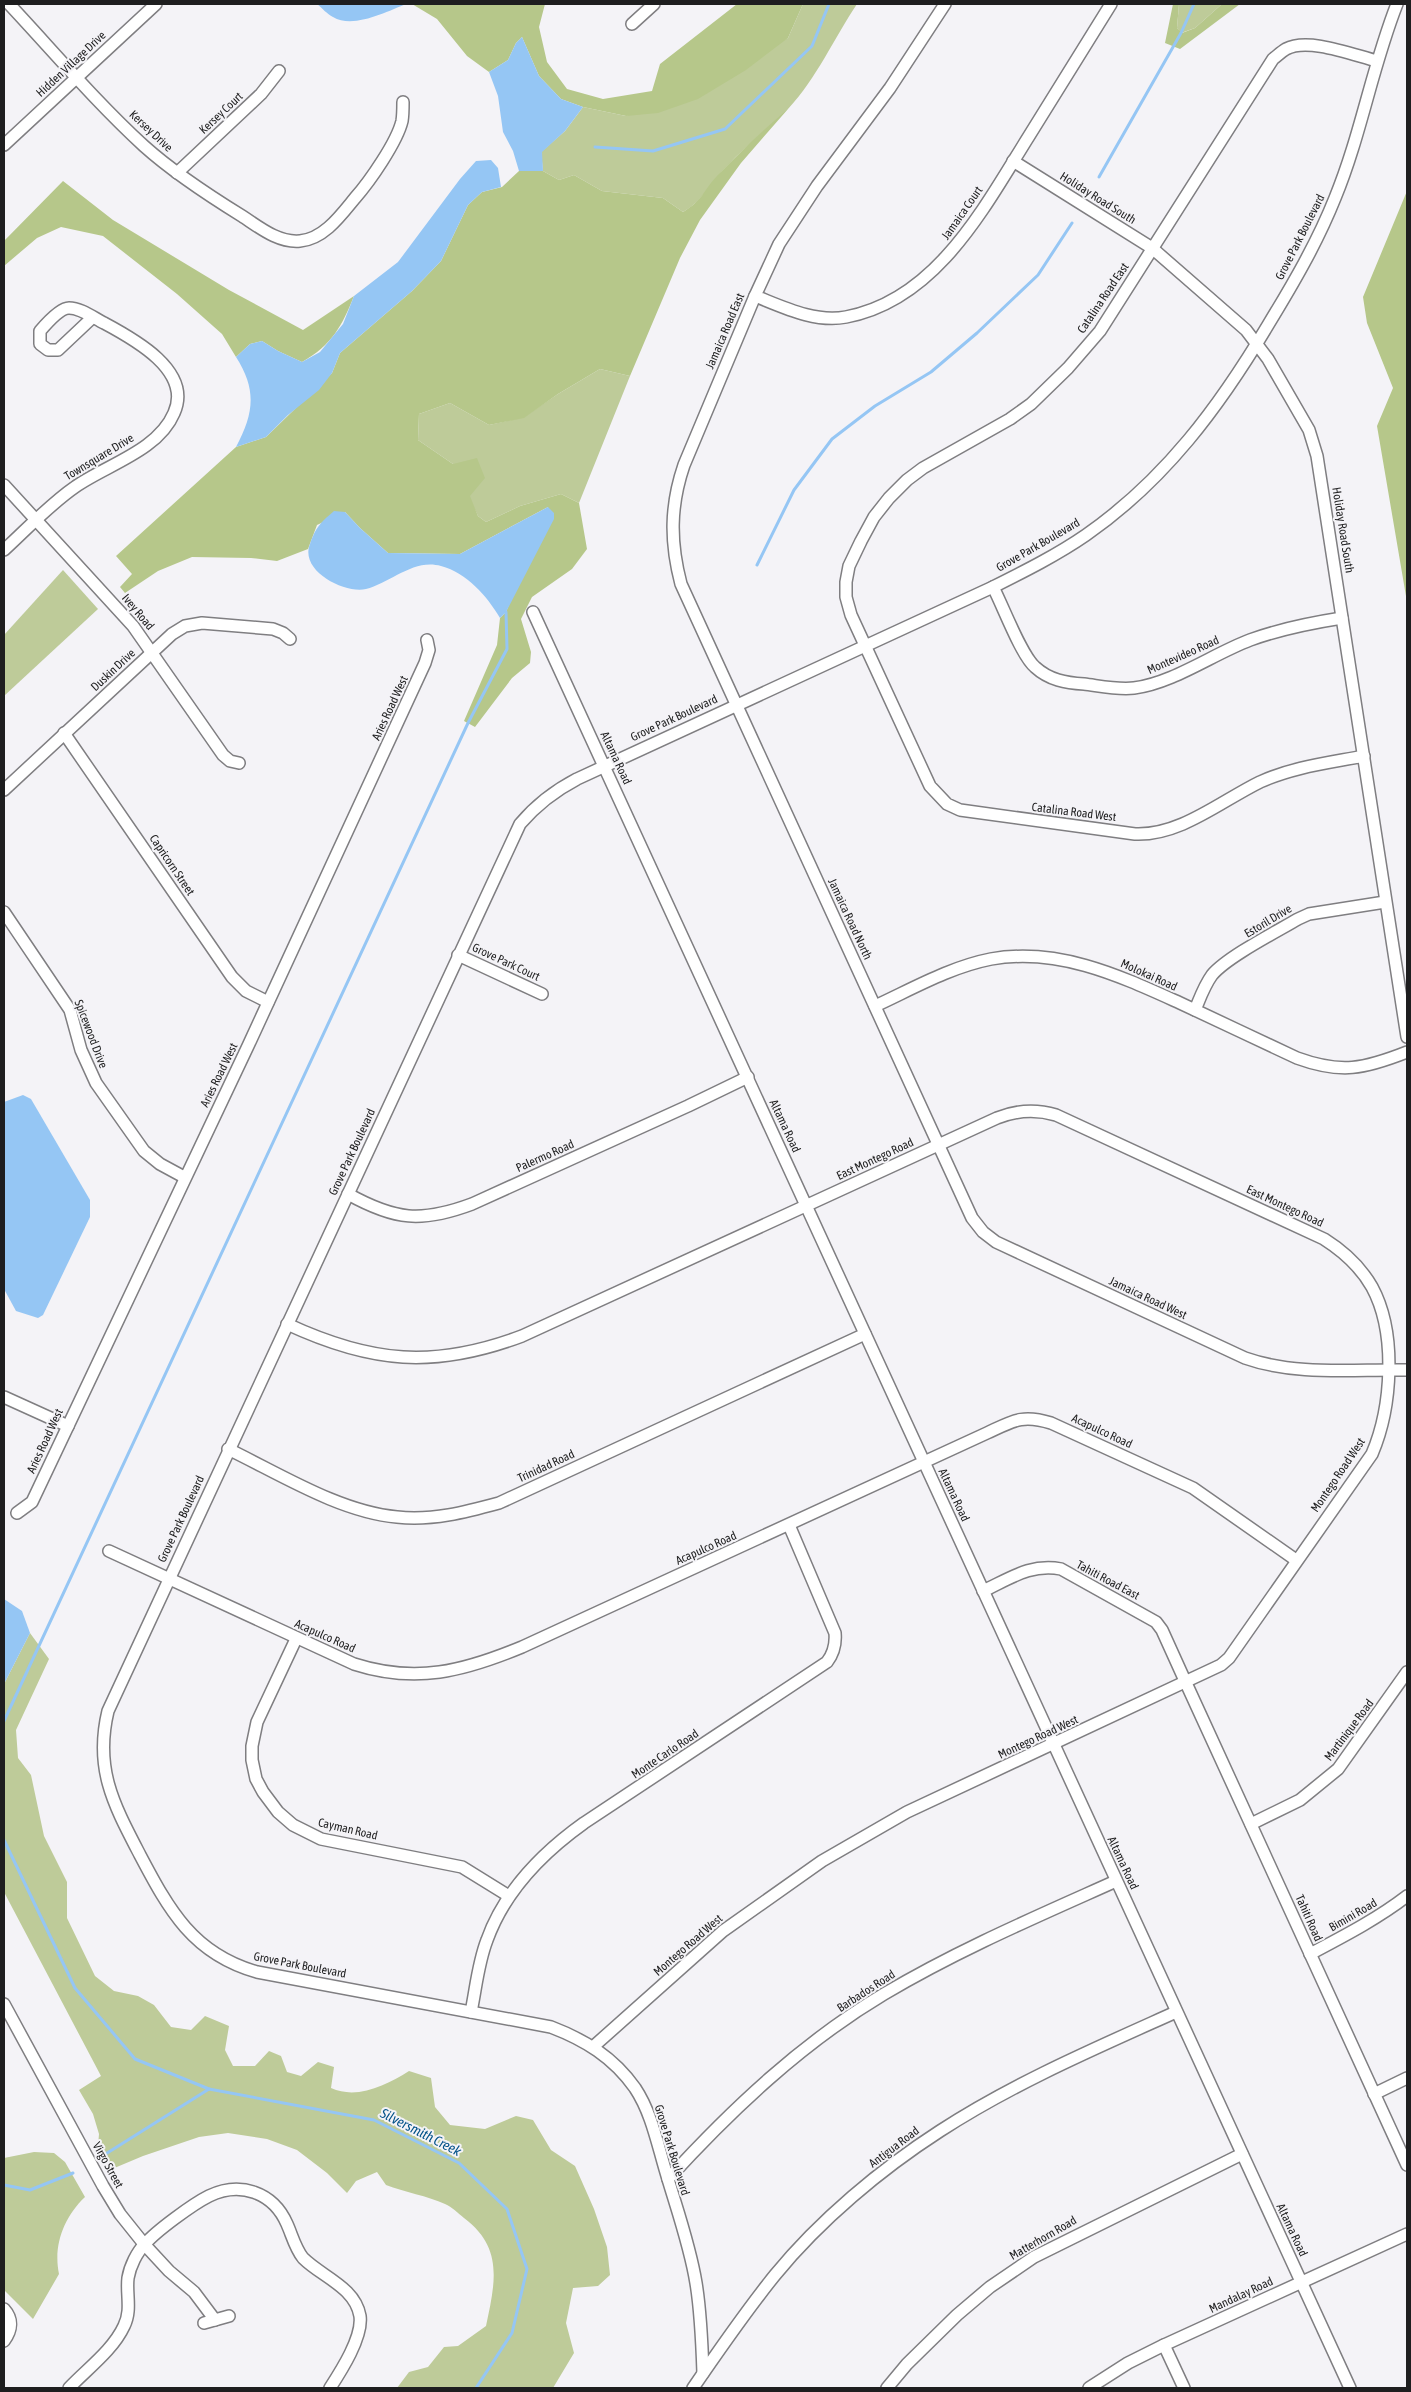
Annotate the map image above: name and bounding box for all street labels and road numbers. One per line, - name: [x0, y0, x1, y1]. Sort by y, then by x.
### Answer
- street label: Hidden Village Drive: [33, 28, 109, 100]
- street label: Kersey Court: [196, 89, 246, 137]
- street label: Kersey Drive: [126, 107, 176, 155]
- street label: Holiday Road South: [1058, 169, 1138, 227]
- street label: Jamaica Court: [939, 183, 986, 242]
- street label: Grove Park Boulevard: [1272, 192, 1328, 282]
- street label: Catalina Road East: [1074, 260, 1132, 336]
- street label: Jamaica Road East: [703, 290, 747, 371]
- street label: Townsquare Drive: [62, 431, 136, 483]
- street label: Holiday Road South: [1329, 486, 1357, 574]
- street label: Grove Park Boulevard: [994, 515, 1082, 575]
- street label: Ivey Road: [119, 591, 157, 633]
- street label: Montevideo Road: [1145, 633, 1221, 677]
- street label: Duskin Drive: [88, 646, 138, 694]
- street label: Aries Road West: [369, 673, 411, 742]
- street label: Grove Park Boulevard: [628, 692, 720, 744]
- street label: Altama Road: [598, 729, 634, 787]
- street label: Catalina Road West: [1031, 800, 1118, 824]
- street label: Capricorn Street: [147, 832, 198, 899]
- street label: Jamaica Road North: [825, 876, 875, 962]
- street label: Estoril Drive: [1242, 901, 1294, 941]
- street label: Grove Park Court: [470, 940, 542, 984]
- street label: Molokai Road: [1118, 956, 1180, 994]
- street label: Spicewood Drive: [72, 998, 110, 1070]
- street label: Aries Road West: [197, 1040, 241, 1109]
- street label: Altama Road: [767, 1097, 803, 1155]
- street label: Grove Park Boulevard: [326, 1106, 378, 1198]
- street label: East Montego Road: [834, 1135, 916, 1183]
- street label: Palermo Road: [514, 1137, 576, 1175]
- street label: East Montego Road: [1244, 1182, 1326, 1230]
- street label: Jamaica Road West: [1107, 1274, 1190, 1322]
- street label: Aries Road West: [24, 1406, 66, 1475]
- street label: Acapulco Road: [1070, 1411, 1134, 1451]
- street label: Montego Road West: [1308, 1435, 1368, 1515]
- street label: Trinidad Road: [515, 1447, 577, 1485]
- street label: Altama Road: [936, 1466, 972, 1524]
- street label: Grove Park Boulevard: [155, 1473, 207, 1565]
- street label: Acapulco Road: [673, 1528, 739, 1568]
- street label: Tahiti Road East: [1074, 1558, 1142, 1603]
- street label: Acapulco Road: [292, 1616, 358, 1656]
- street label: Martinique Road: [1321, 1697, 1377, 1763]
- street label: Montego Road West: [996, 1712, 1081, 1762]
- street label: Monte Carlo Road: [629, 1726, 701, 1782]
- street label: Cayman Road: [317, 1815, 379, 1843]
- street label: Altama Road: [1105, 1834, 1141, 1892]
- street label: Tahiti Road: [1293, 1893, 1325, 1943]
- street label: Bimini Road: [1327, 1896, 1379, 1934]
- street label: Montego Road West: [651, 1911, 726, 1979]
- street label: Grove Park Boulevard: [252, 1949, 348, 1981]
- street label: Barbados Road: [834, 1967, 898, 2015]
- street label: Grove Park Boulevard: [652, 2103, 692, 2197]
- street label: Antigua Road: [866, 2124, 922, 2170]
- street label: Virgo Street: [90, 2140, 127, 2191]
- street label: Altama Road: [1274, 2201, 1310, 2259]
- street label: Matterhorn Road: [1007, 2213, 1079, 2263]
- street label: Mandalay Road: [1207, 2274, 1275, 2316]

